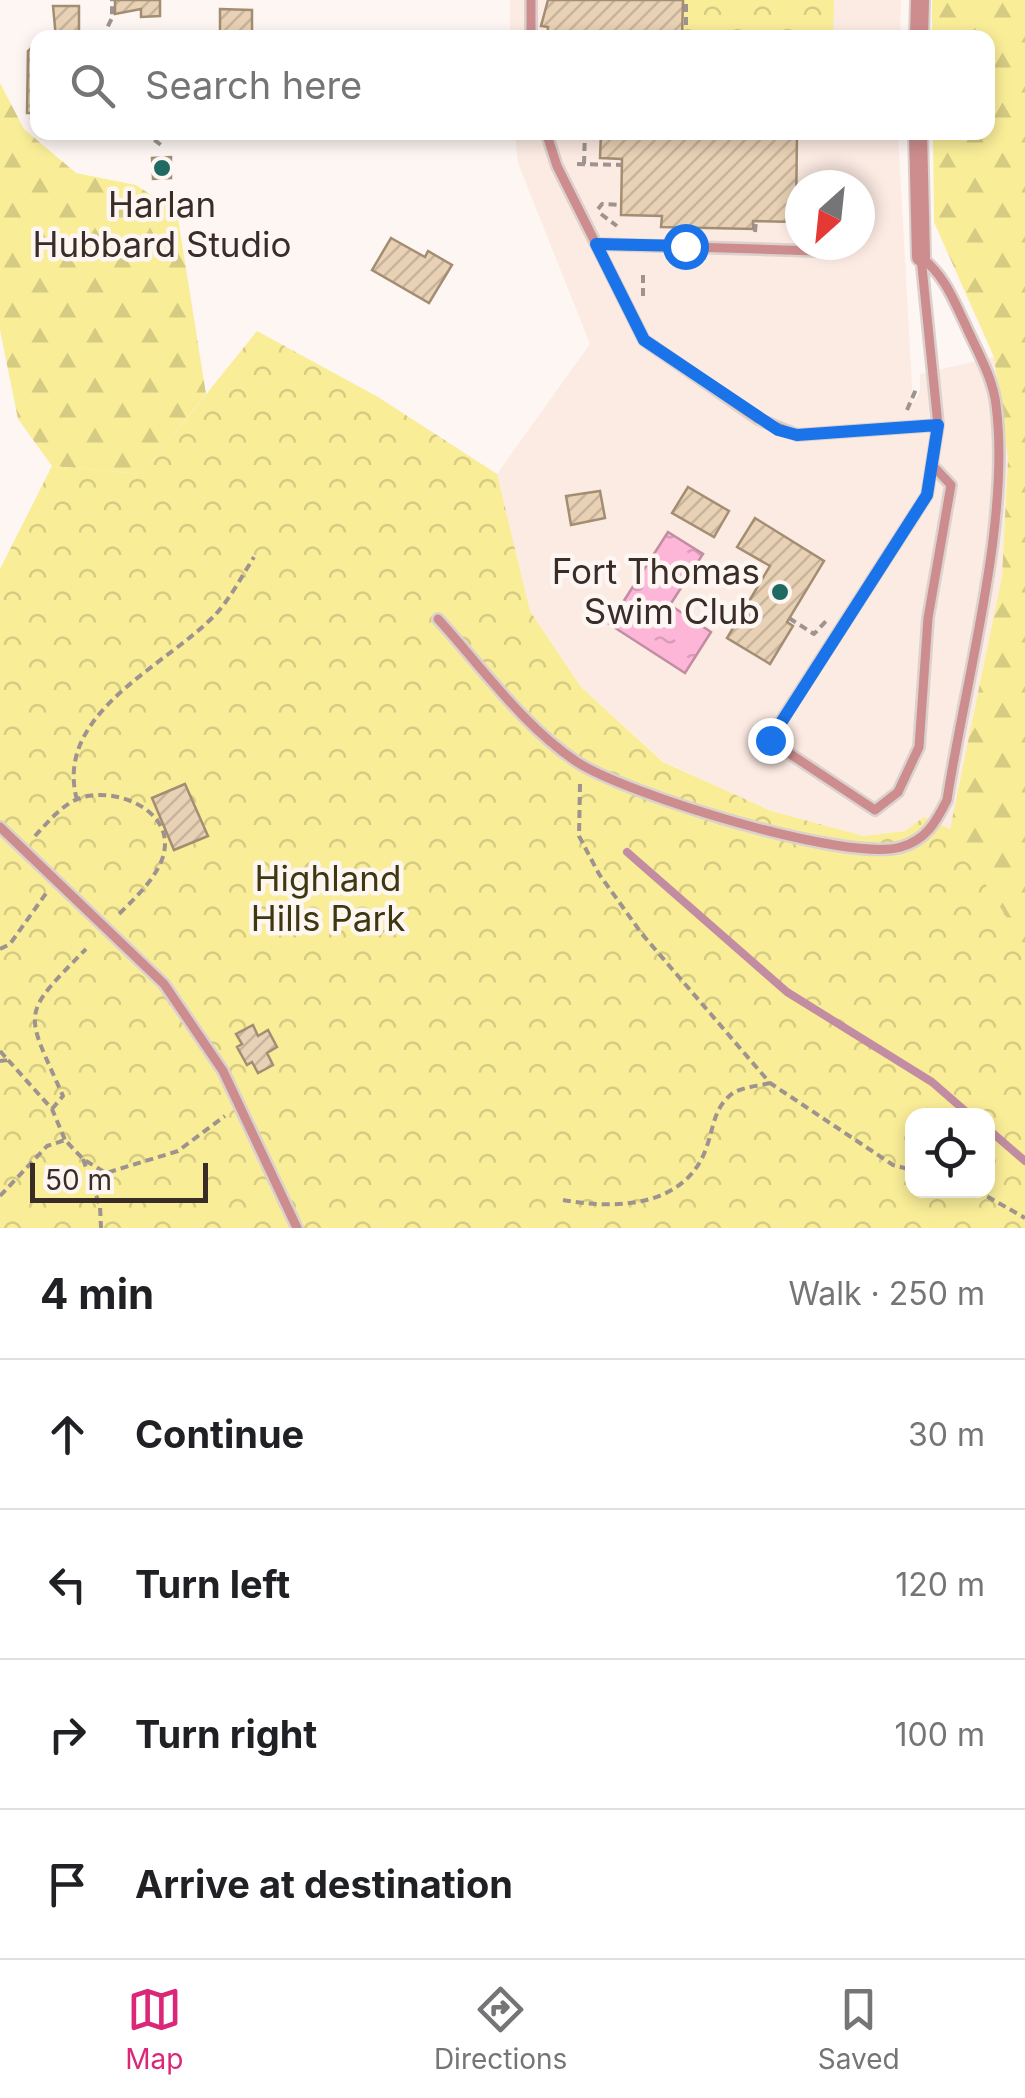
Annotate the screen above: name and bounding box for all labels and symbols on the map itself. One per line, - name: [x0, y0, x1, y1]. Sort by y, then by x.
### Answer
- marker: Harlan Hubbard Studio: [151, 157, 173, 179]
- north arrow: [785, 170, 875, 260]
- place label: Harlan Hubbard Studio: [33, 183, 291, 265]
- route start: [663, 224, 709, 270]
- place label: Fort Thomas Swim Club: [552, 550, 760, 632]
- marker: Fort Thomas Swim Club: [769, 581, 791, 603]
- route end: [748, 718, 794, 764]
- park label: Highland Hills Park: [251, 857, 405, 939]
- scale bar: [30, 1158, 208, 1202]

